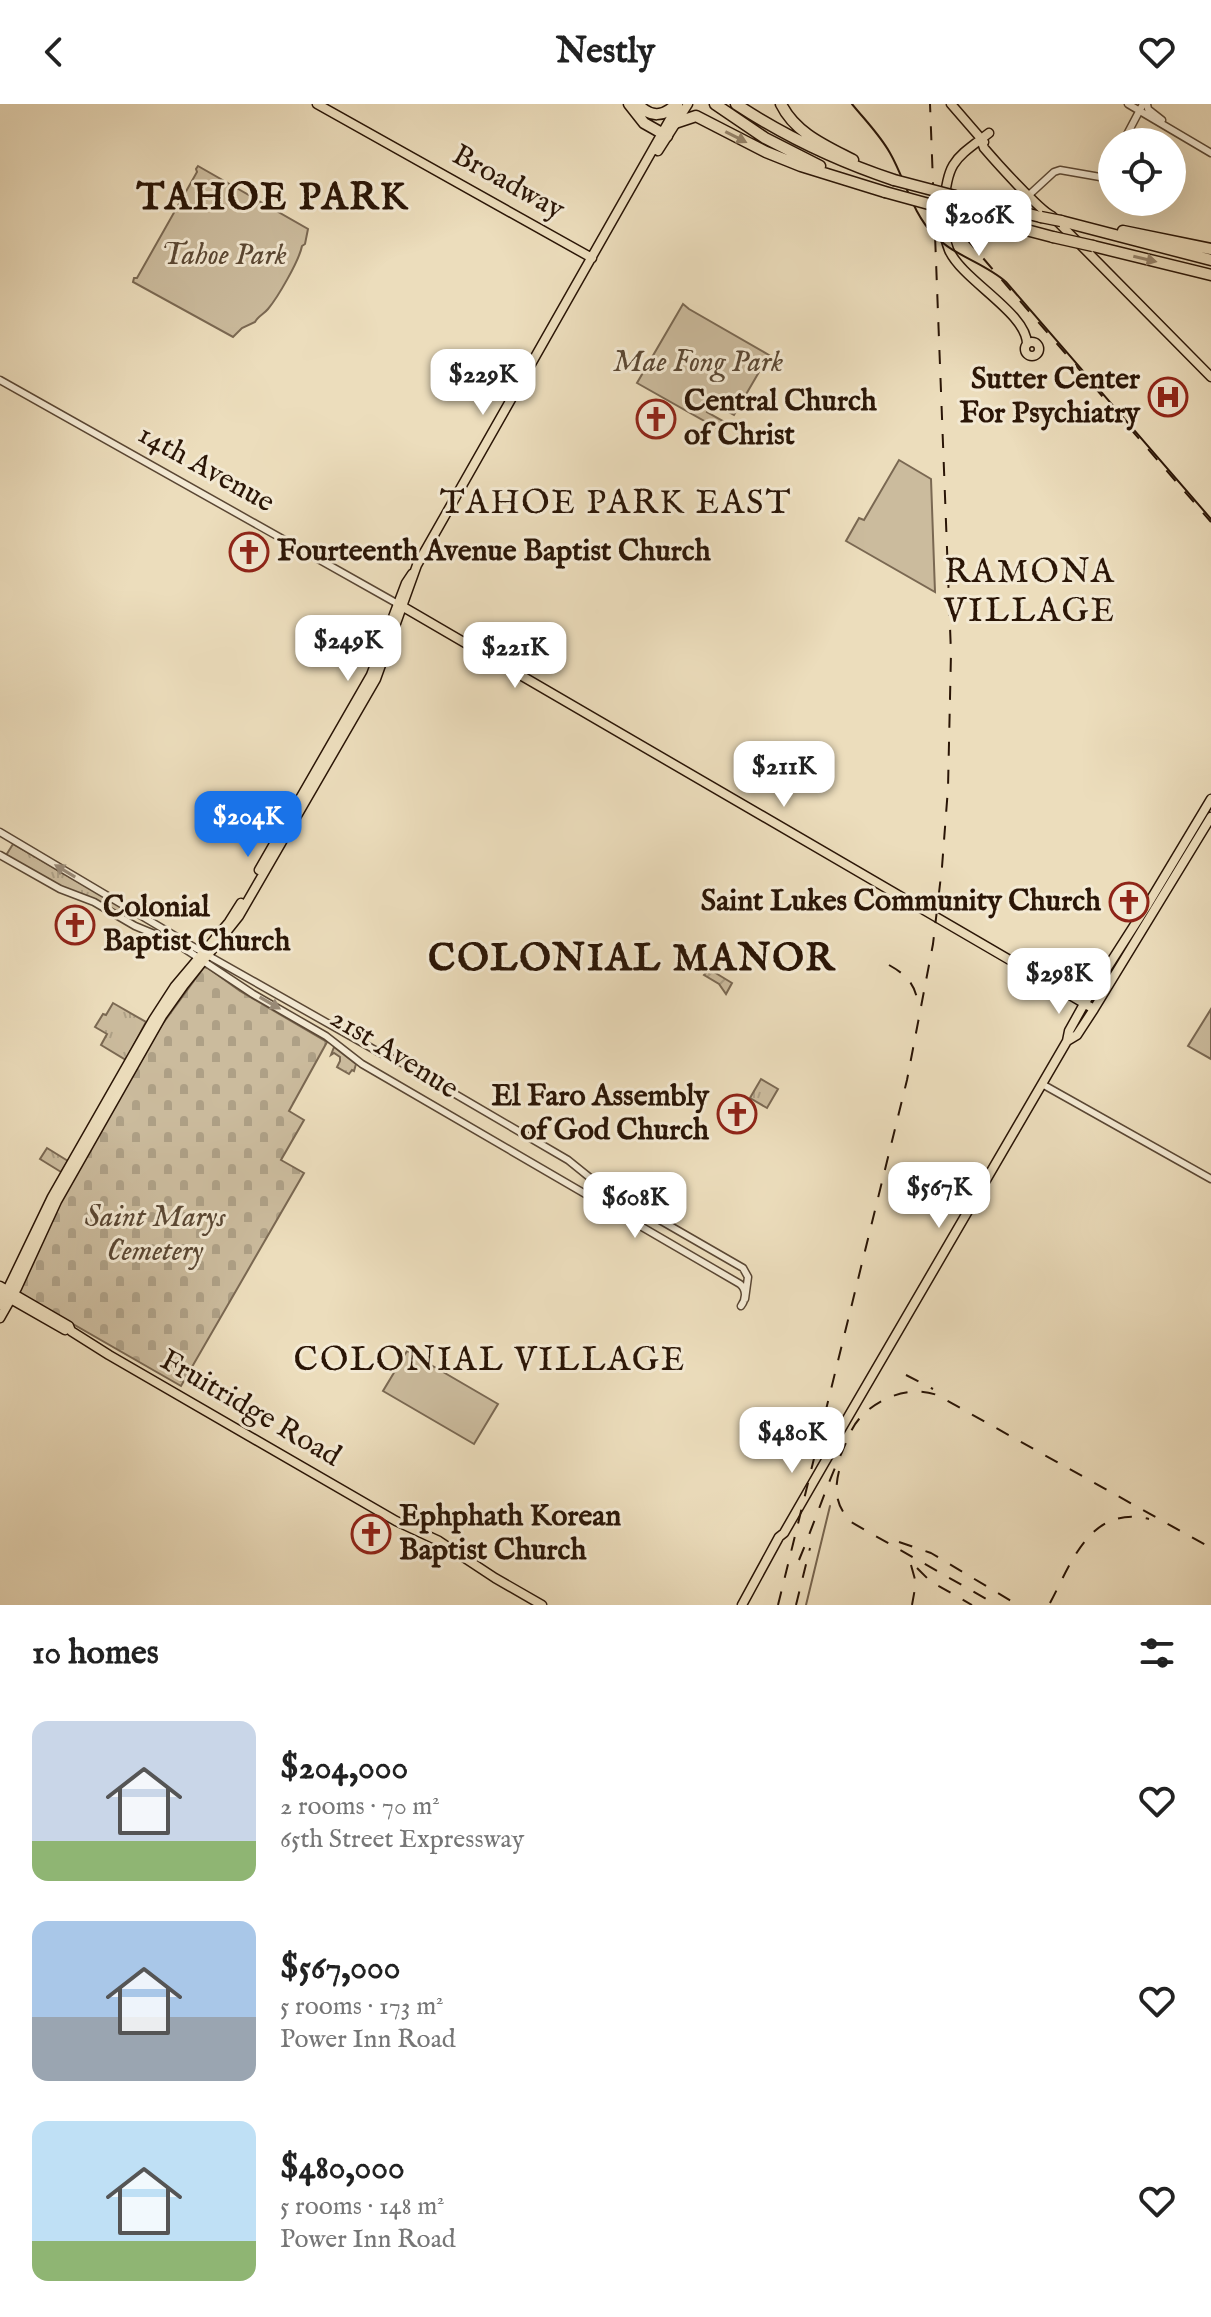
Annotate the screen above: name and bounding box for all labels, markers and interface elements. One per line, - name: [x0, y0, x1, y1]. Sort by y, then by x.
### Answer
- text: Nestly: [556, 29, 655, 75]
- icon: back: [32, 30, 76, 74]
- icon: heart: [1135, 30, 1179, 74]
- map controls: [1098, 128, 1186, 216]
- button: locate: [1098, 128, 1186, 216]
- one-way arrow: [724, 130, 747, 143]
- street label: Broadway: [445, 137, 571, 230]
- district label: TAHOE PARK: [135, 175, 410, 223]
- pin: $206K: [923, 190, 1035, 258]
- text: $206K: [944, 199, 1014, 232]
- park label: Tahoe Park: [161, 237, 287, 275]
- one-way arrow: [1133, 253, 1158, 265]
- park label: Mae Fong Park: [613, 344, 783, 382]
- pin: $229K: [427, 349, 539, 417]
- text: $229K: [449, 358, 517, 391]
- place label: Sutter Center For Psychiatry: [959, 361, 1141, 433]
- hospital icon: Sutter Center For Psychiatry: [1147, 376, 1189, 418]
- place label: Central Church of Christ: [684, 383, 878, 455]
- church icon: Central Church of Christ: [635, 398, 677, 440]
- street label: 14th Avenue: [131, 416, 281, 522]
- district label: TAHOE PARK EAST: [440, 482, 792, 525]
- church icon: Fourteenth Avenue Baptist Church: [228, 531, 270, 573]
- place label: Fourteenth Avenue Baptist Church: [277, 533, 712, 571]
- district label: RAMONA VILLAGE: [943, 551, 1116, 633]
- pin: $249K: [292, 615, 404, 683]
- pin: $221K: [459, 622, 571, 690]
- text: $249K: [313, 624, 383, 657]
- text: $221K: [481, 631, 549, 664]
- pin: $211K: [728, 741, 840, 809]
- text: $211K: [752, 750, 816, 783]
- pin: $204K: [192, 791, 304, 859]
- text: $204K: [213, 800, 283, 833]
- one-way arrow: [54, 864, 76, 878]
- church icon: Saint Lukes Community Church: [1108, 881, 1150, 923]
- place label: Saint Lukes Community Church: [701, 883, 1102, 921]
- place label: Colonial Baptist Church: [103, 889, 291, 961]
- church icon: Colonial Baptist Church: [54, 904, 96, 946]
- district label: COLONIAL MANOR: [428, 936, 836, 984]
- pin: $298K: [1003, 948, 1115, 1016]
- text: $298K: [1026, 957, 1092, 990]
- one-way arrow: [259, 996, 281, 1010]
- street label: 21st Avenue: [323, 1000, 465, 1108]
- place label: El Faro Assembly of God Church: [491, 1078, 710, 1150]
- church icon: El Faro Assembly of God Church: [716, 1093, 758, 1135]
- pin: $567K: [883, 1162, 995, 1230]
- text: $567K: [906, 1171, 972, 1204]
- pin: $608K: [579, 1172, 691, 1240]
- text: $608K: [601, 1181, 669, 1214]
- park label: Saint Marys Cemetery: [84, 1199, 226, 1271]
- district label: COLONIAL VILLAGE: [294, 1339, 686, 1382]
- street label: Fruitridge Road: [153, 1342, 348, 1477]
- pin: $480K: [736, 1407, 848, 1475]
- text: $480K: [758, 1416, 826, 1449]
- place label: Ephphath Korean Baptist Church: [399, 1498, 621, 1570]
- church icon: Ephphath Korean Baptist Church: [350, 1513, 392, 1555]
- icon: filters: [1135, 1631, 1179, 1675]
- text: 10 homes: [32, 1632, 159, 1675]
- text: $204,000: [280, 1747, 408, 1790]
- icon: home: [96, 1753, 192, 1849]
- icon: heart: [1135, 1779, 1179, 1823]
- text: 2 rooms · 70 m²: [280, 1790, 440, 1823]
- text: 65th Street Expressway: [280, 1823, 524, 1856]
- text: $567,000: [280, 1947, 400, 1990]
- icon: home: [96, 1953, 192, 2049]
- icon: heart: [1135, 1979, 1179, 2023]
- text: 5 rooms · 173 m²: [280, 1990, 444, 2023]
- text: Power Inn Road: [280, 2023, 456, 2056]
- text: $480,000: [280, 2147, 405, 2190]
- icon: home: [96, 2153, 192, 2249]
- icon: heart: [1135, 2179, 1179, 2223]
- text: 5 rooms · 148 m²: [280, 2190, 445, 2223]
- text: Power Inn Road: [280, 2223, 456, 2256]

